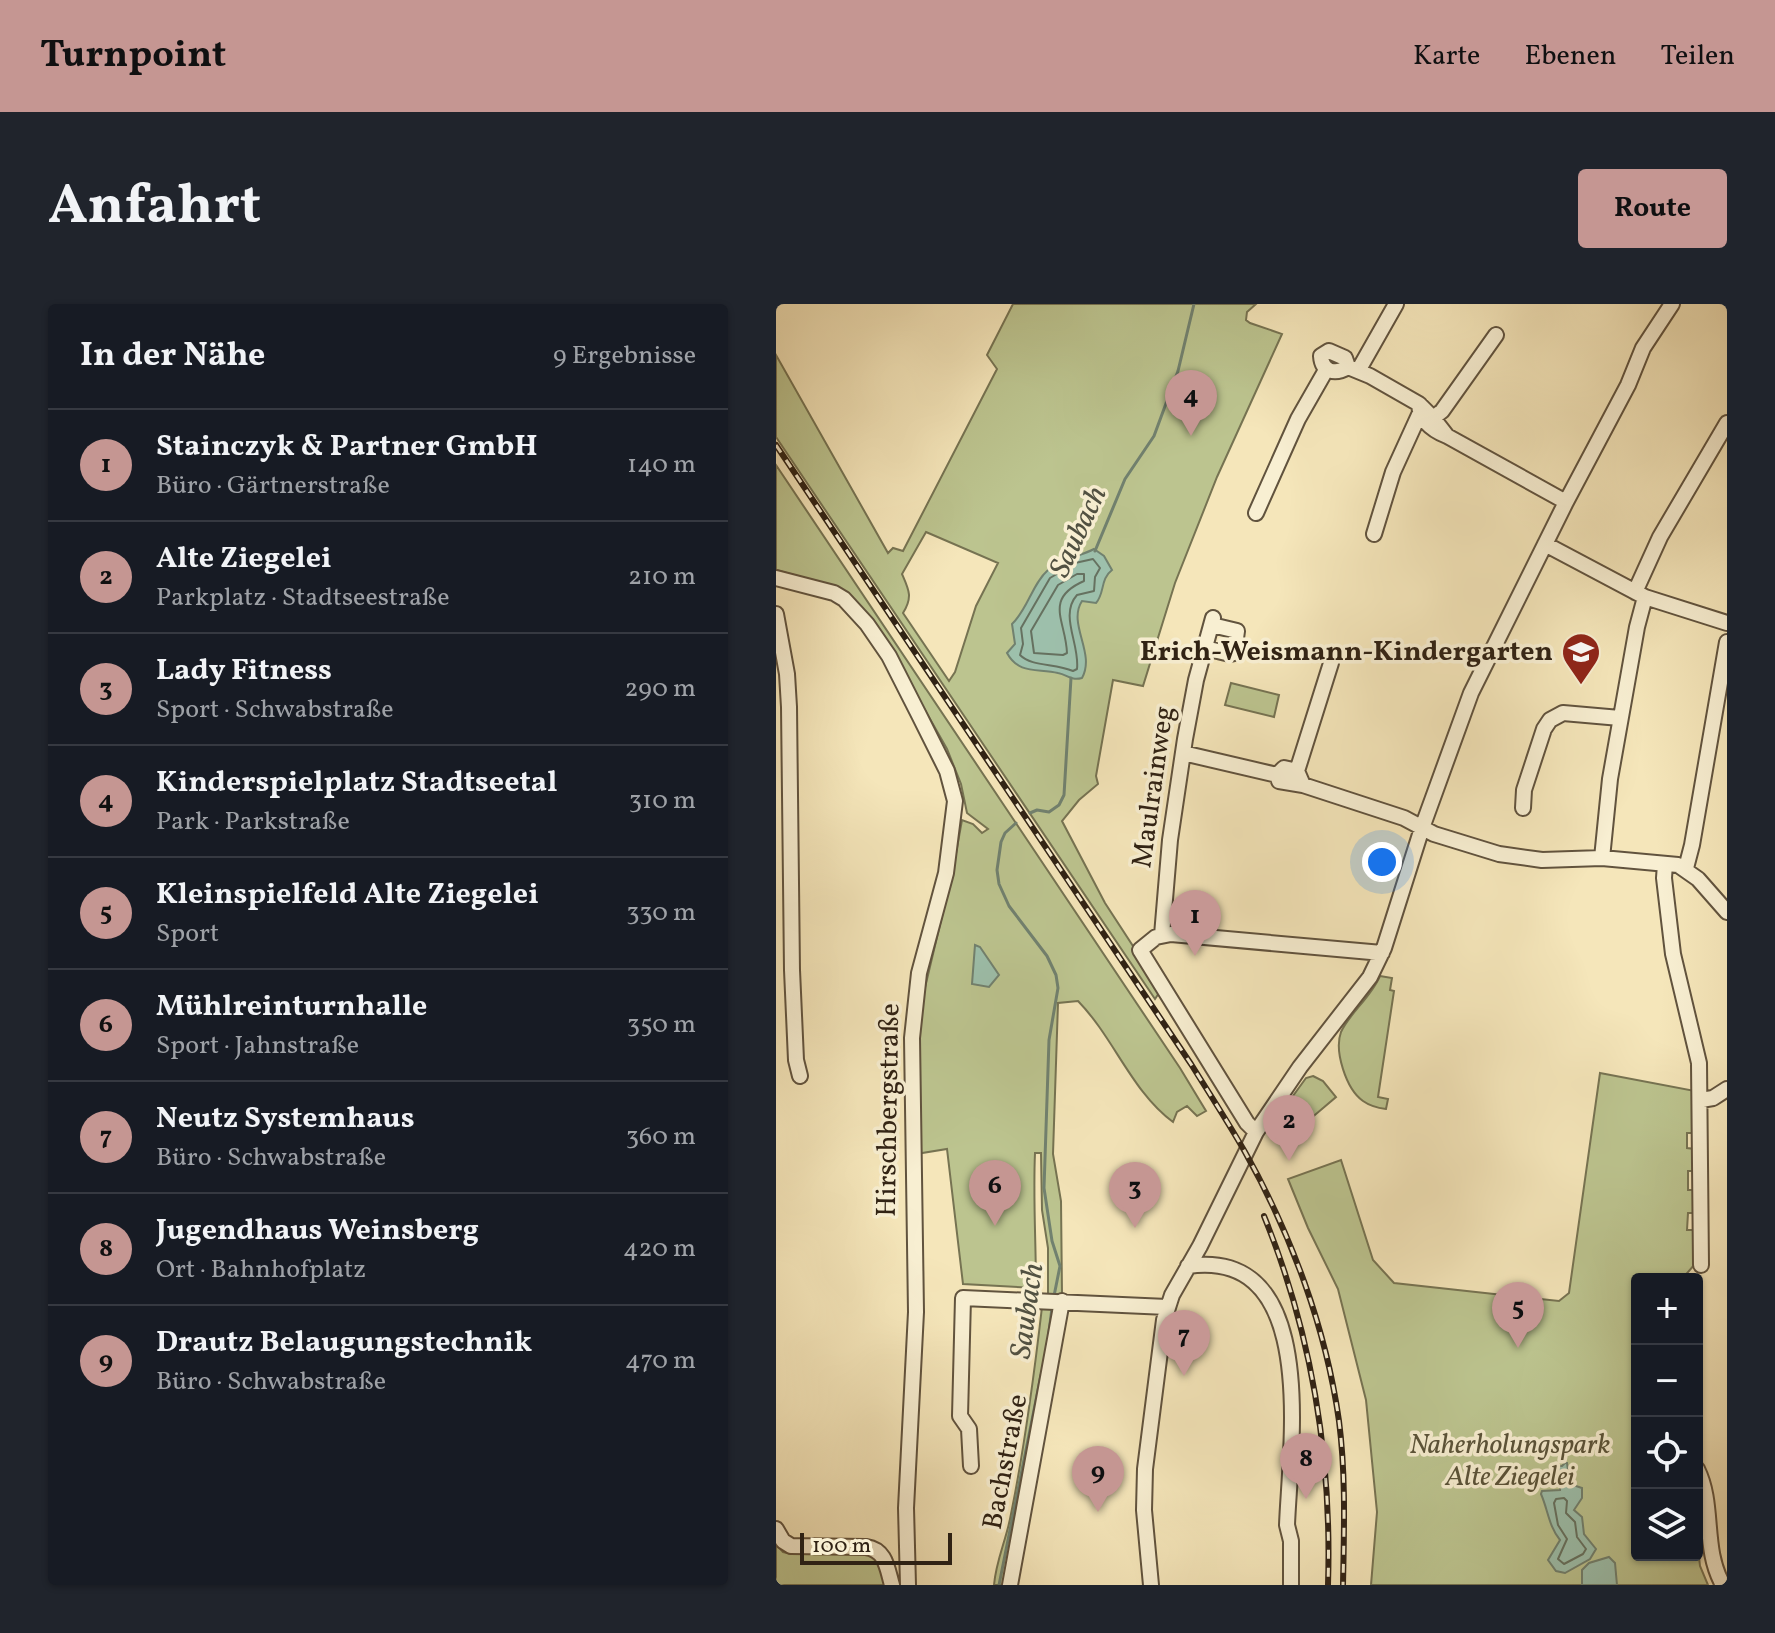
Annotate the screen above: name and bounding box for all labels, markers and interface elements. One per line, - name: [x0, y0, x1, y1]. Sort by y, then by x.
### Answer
- text: Turnpoint: [40, 30, 226, 83]
- text: Karte: [1413, 37, 1480, 76]
- text: Ebenen: [1524, 37, 1617, 76]
- text: Teilen: [1661, 37, 1735, 76]
- text: Anfahrt: [48, 169, 261, 247]
- button: Route: [1578, 169, 1727, 248]
- text: In der Nähe: [80, 333, 265, 380]
- text: 9 Ergebnisse: [553, 338, 696, 374]
- pin: 4: [1165, 370, 1217, 436]
- text: Stainczyk & Partner GmbH: [156, 426, 538, 468]
- text: 1: [101, 447, 111, 483]
- text: 140 m: [627, 447, 696, 483]
- text: Büro · Gärtnerstraße: [156, 468, 390, 504]
- water label: Saubach: [1040, 480, 1118, 584]
- text: Alte Ziegelei: [156, 538, 332, 580]
- text: 2: [99, 559, 113, 595]
- text: 210 m: [628, 559, 696, 595]
- text: Parkplatz · Stadtseestraße: [156, 580, 450, 616]
- school or university icon: Erich-Weismann-Kindergarten: [1560, 631, 1602, 686]
- place label: Erich-Weismann-Kindergarten: [1140, 633, 1553, 672]
- text: Lady Fitness: [156, 650, 332, 692]
- text: 3: [99, 671, 113, 707]
- text: 290 m: [624, 671, 696, 707]
- text: Sport · Schwabstraße: [156, 692, 394, 728]
- street label: Maulrainweg: [1123, 704, 1185, 870]
- text: Kinderspielplatz Stadtseetal: [156, 762, 557, 804]
- text: 4: [98, 783, 114, 819]
- text: 310 m: [629, 783, 696, 819]
- text: Park · Parkstraße: [156, 804, 350, 840]
- your location: [1362, 842, 1402, 882]
- text: Kleinspielfeld Alte Ziegelei: [156, 874, 539, 916]
- pin: 1: [1169, 890, 1221, 956]
- text: 5: [100, 895, 112, 931]
- text: 330 m: [626, 895, 696, 931]
- text: Sport: [156, 916, 219, 952]
- text: Mühlreinturnhalle: [156, 986, 427, 1028]
- street label: Hirschbergstraße: [868, 1003, 910, 1217]
- text: 6: [99, 1007, 113, 1043]
- text: 350 m: [627, 1007, 696, 1043]
- text: Sport · Jahnstraße: [156, 1028, 359, 1064]
- pin: 2: [1263, 1095, 1315, 1161]
- text: Neutz Systemhaus: [156, 1098, 415, 1140]
- text: 7: [100, 1119, 112, 1155]
- text: 360 m: [626, 1119, 696, 1155]
- text: Büro · Schwabstraße: [156, 1140, 386, 1176]
- pin: 6: [969, 1160, 1021, 1226]
- pin: 3: [1109, 1162, 1161, 1228]
- text: Jugendhaus Weinsberg: [156, 1210, 479, 1252]
- text: 8: [99, 1231, 113, 1267]
- text: 420 m: [623, 1231, 696, 1267]
- text: Ort · Bahnhofplatz: [156, 1252, 366, 1288]
- water label: Saubach: [1001, 1260, 1055, 1362]
- map controls: [1631, 1273, 1703, 1561]
- button: +: [1631, 1273, 1703, 1345]
- pin: 5: [1492, 1282, 1544, 1348]
- pin: 7: [1158, 1310, 1210, 1376]
- text: Drautz Belaugungstechnik: [156, 1322, 532, 1364]
- text: 9: [99, 1343, 113, 1379]
- text: 470 m: [625, 1343, 696, 1379]
- button: −: [1631, 1345, 1703, 1417]
- text: Büro · Schwabstraße: [156, 1364, 386, 1400]
- street label: Bachstraße: [974, 1391, 1038, 1533]
- button: locate: [1631, 1417, 1703, 1489]
- park label: Naherholungspark Alte Ziegelei: [1409, 1426, 1611, 1497]
- pin: 8: [1280, 1433, 1332, 1499]
- pin: 9: [1072, 1446, 1124, 1512]
- button: layers: [1631, 1489, 1703, 1561]
- scale bar: [800, 1529, 952, 1565]
- text: 100 m: [812, 1531, 871, 1562]

